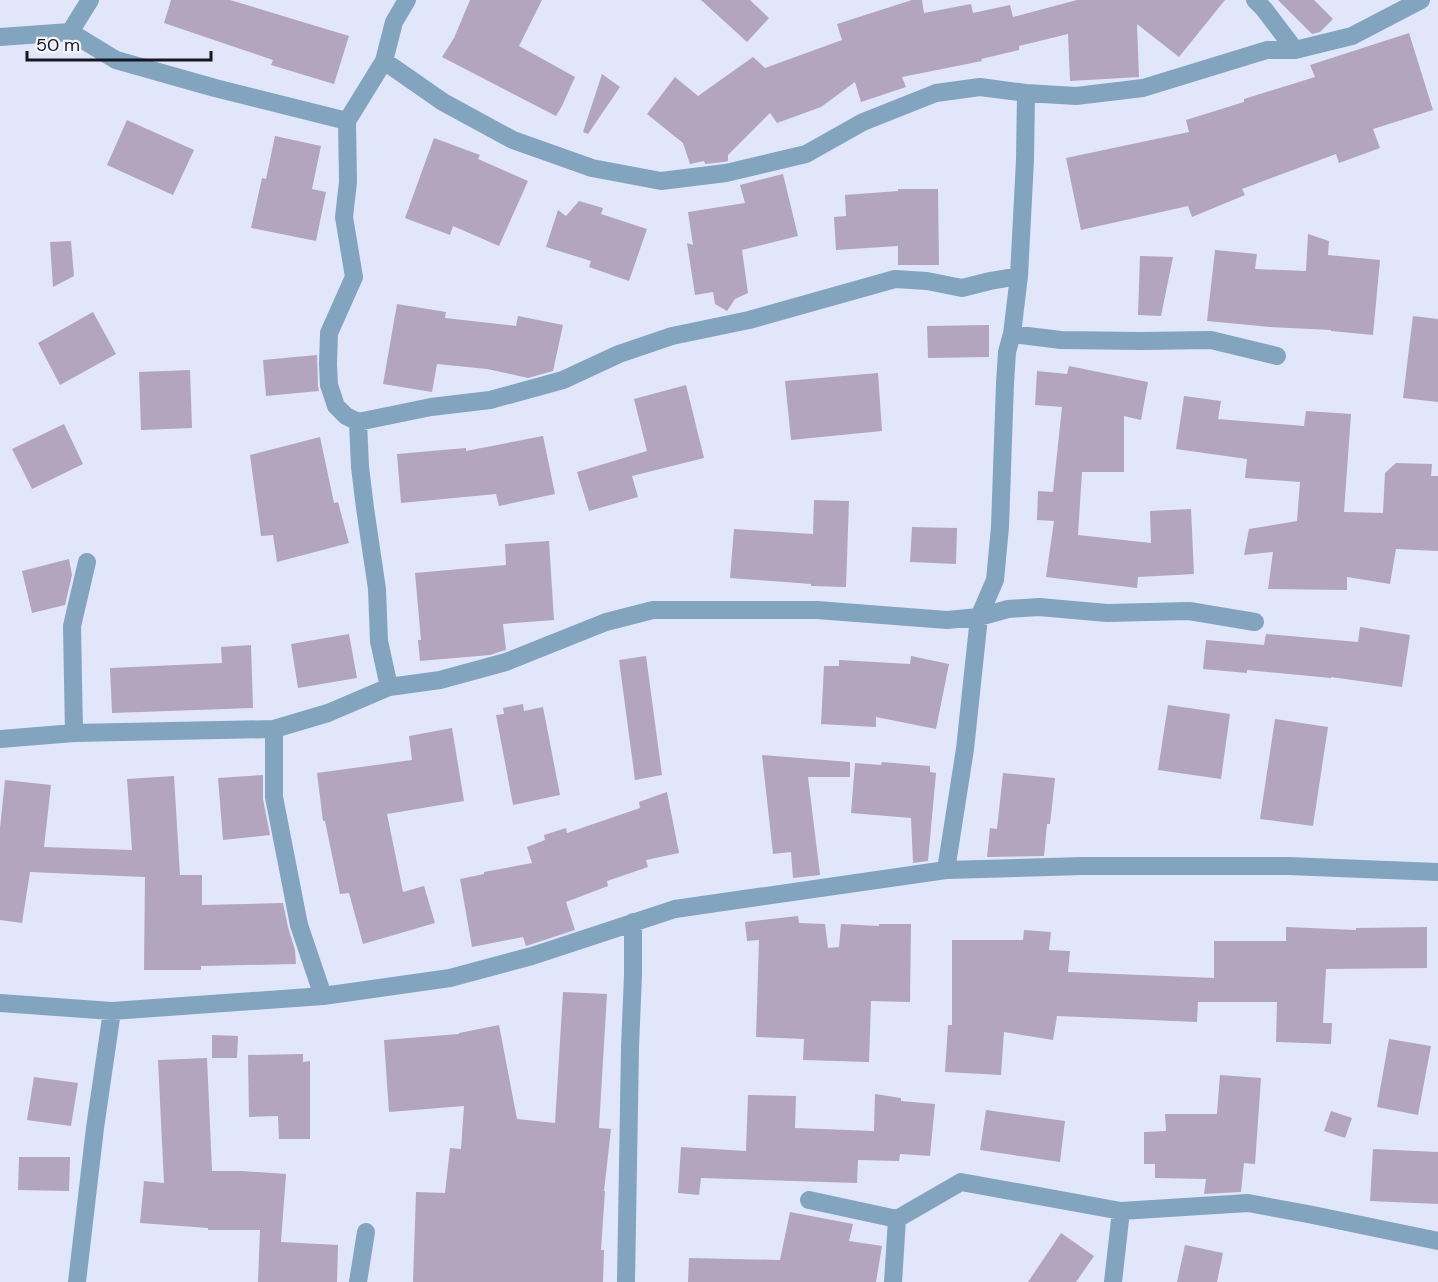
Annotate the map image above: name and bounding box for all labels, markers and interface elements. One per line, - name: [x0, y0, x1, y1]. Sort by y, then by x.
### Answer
- scale bar: [27, 24, 212, 62]
- text: 50 m: [36, 33, 80, 57]

